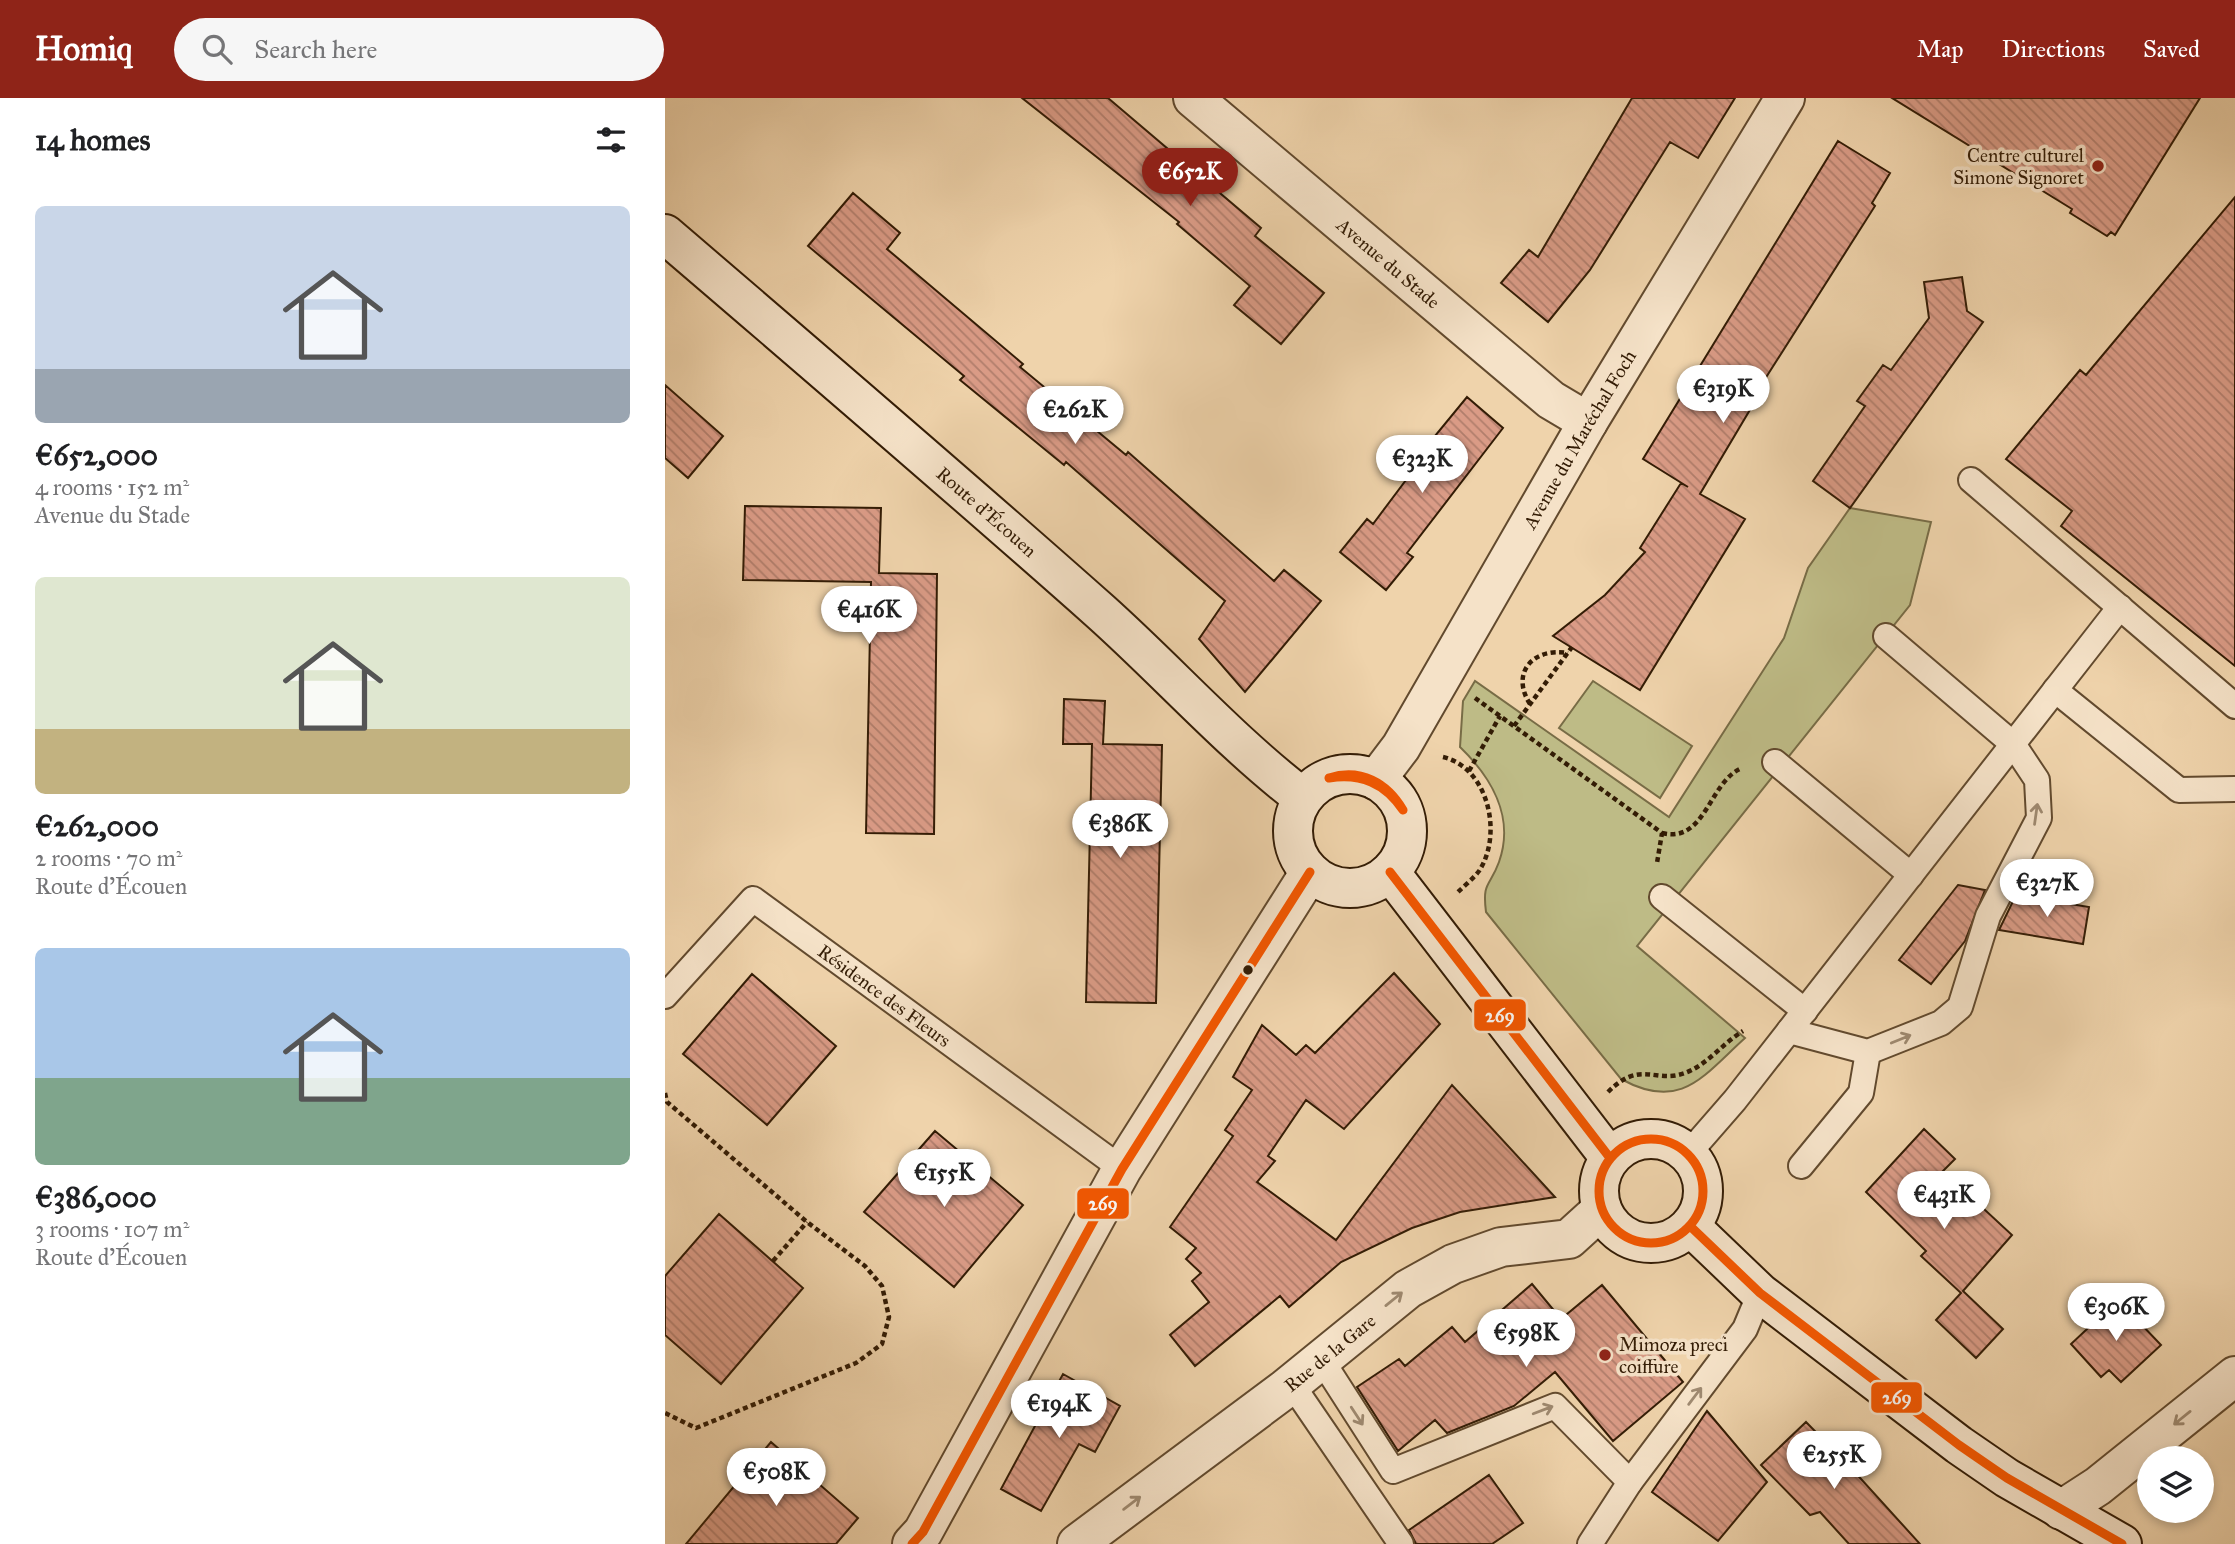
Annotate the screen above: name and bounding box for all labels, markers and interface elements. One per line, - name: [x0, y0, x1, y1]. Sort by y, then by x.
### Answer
- search box: [174, 18, 664, 81]
- text: Homiq: [35, 29, 132, 69]
- icon: search: [198, 30, 236, 68]
- text: Search here: [254, 33, 377, 65]
- text: Map: [1917, 34, 1964, 64]
- text: Directions: [2002, 34, 2105, 64]
- text: Saved: [2143, 34, 2200, 64]
- icon: filters: [592, 121, 630, 159]
- text: 14 homes: [35, 122, 150, 158]
- place label: Centre culturel Simone Signoret: [1953, 144, 2085, 190]
- pin: €652K: [1141, 148, 1239, 208]
- text: €652K: [1158, 157, 1222, 185]
- marker: Centre culturel Simone Signoret: [2090, 158, 2106, 174]
- street label: Avenue du Stade: [1331, 213, 1445, 314]
- icon: home: [270, 252, 396, 378]
- street label: Avenue du Maréchal Foch: [1518, 345, 1641, 534]
- pin: €319K: [1674, 366, 1772, 425]
- text: €319K: [1693, 374, 1753, 402]
- pin: €262K: [1026, 386, 1124, 446]
- text: €262K: [1043, 395, 1107, 423]
- pin: €323K: [1373, 436, 1471, 495]
- text: €652,000: [35, 437, 158, 473]
- text: €323K: [1392, 444, 1452, 472]
- street label: Route d'Écouen: [932, 462, 1041, 562]
- text: 4 rooms · 152 m²: [35, 473, 189, 501]
- text: Avenue du Stade: [35, 501, 190, 529]
- pin: €416K: [820, 587, 918, 646]
- text: €416K: [837, 595, 901, 623]
- icon: home: [270, 623, 396, 749]
- pin: €386K: [1071, 800, 1169, 860]
- one-way arrow: [2030, 804, 2043, 826]
- text: €262,000: [35, 808, 159, 844]
- text: €386K: [1088, 809, 1152, 837]
- text: 2 rooms · 70 m²: [35, 844, 183, 872]
- pin: €327K: [1998, 860, 2096, 919]
- text: €327K: [2016, 868, 2078, 896]
- text: Route d'Écouen: [35, 872, 187, 900]
- street label: Résidence des Fleurs: [813, 939, 955, 1052]
- unlabelled marker: [1241, 963, 1255, 977]
- icon: home: [270, 994, 396, 1120]
- line badge: 269: [1473, 998, 1527, 1032]
- text: 269: [1485, 1004, 1515, 1028]
- one-way arrow: [1890, 1031, 1912, 1044]
- pin: €155K: [895, 1150, 993, 1209]
- text: €155K: [914, 1158, 974, 1186]
- pin: €431K: [1895, 1172, 1993, 1231]
- text: €386,000: [35, 1179, 157, 1215]
- text: €431K: [1913, 1180, 1975, 1208]
- line badge: 269: [1076, 1187, 1130, 1220]
- text: 269: [1088, 1192, 1118, 1216]
- text: 3 rooms · 107 m²: [35, 1215, 189, 1243]
- text: Route d'Écouen: [35, 1243, 187, 1271]
- pin: €306K: [2067, 1284, 2165, 1343]
- one-way arrow: [1385, 1292, 1403, 1307]
- text: €306K: [2084, 1292, 2148, 1320]
- street label: Rue de la Gare: [1280, 1309, 1380, 1397]
- pin: €598K: [1477, 1310, 1575, 1369]
- text: €598K: [1493, 1318, 1559, 1346]
- place label: Mimoza preci coiffure: [1619, 1333, 1728, 1378]
- marker: Mimoza preci coiffure: [1597, 1347, 1613, 1363]
- pin: €194K: [1010, 1380, 1108, 1440]
- line badge: 269: [1870, 1381, 1923, 1414]
- text: 269: [1882, 1386, 1912, 1410]
- one-way arrow: [1687, 1388, 1702, 1406]
- text: €194K: [1027, 1389, 1091, 1417]
- one-way arrow: [1532, 1403, 1554, 1416]
- one-way arrow: [1350, 1406, 1365, 1425]
- one-way arrow: [2173, 1411, 2191, 1426]
- pin: €255K: [1785, 1432, 1883, 1491]
- text: €255K: [1803, 1440, 1865, 1468]
- map controls: [2137, 1446, 2214, 1523]
- button: layers: [2137, 1446, 2214, 1523]
- pin: €508K: [727, 1448, 825, 1508]
- text: €508K: [743, 1457, 809, 1485]
- one-way arrow: [1122, 1496, 1140, 1511]

